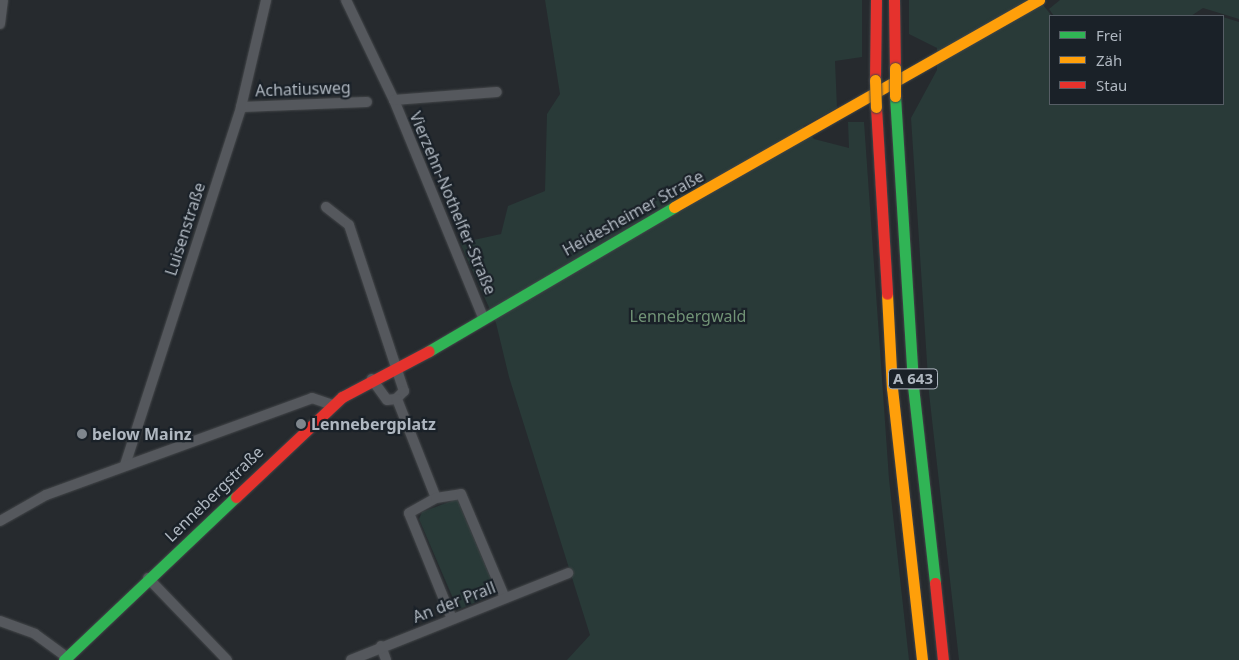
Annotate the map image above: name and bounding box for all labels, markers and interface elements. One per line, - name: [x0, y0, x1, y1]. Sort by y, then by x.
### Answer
- legend: [1049, 15, 1224, 105]
- text: Frei: [1096, 25, 1122, 45]
- text: Zäh: [1096, 50, 1122, 70]
- text: Stau: [1096, 75, 1127, 95]
- street label: Achatiusweg: [255, 78, 351, 100]
- street label: Vierzehn-Nothelfer-Straße: [406, 109, 500, 297]
- street label: Heidesheimer Straße: [559, 166, 707, 260]
- street label: Luisenstraße: [161, 180, 209, 278]
- park label: Lennebergwald: [630, 306, 746, 326]
- road number: A 643: [887, 366, 939, 392]
- place label: Lennebergplatz: [311, 414, 436, 434]
- marker: Lennebergplatz: [295, 418, 307, 430]
- place label: below Mainz: [92, 424, 192, 444]
- marker: below Mainz: [76, 428, 88, 440]
- street label: Lennebergstraße: [161, 442, 267, 546]
- street label: An der Prall: [410, 577, 498, 627]

